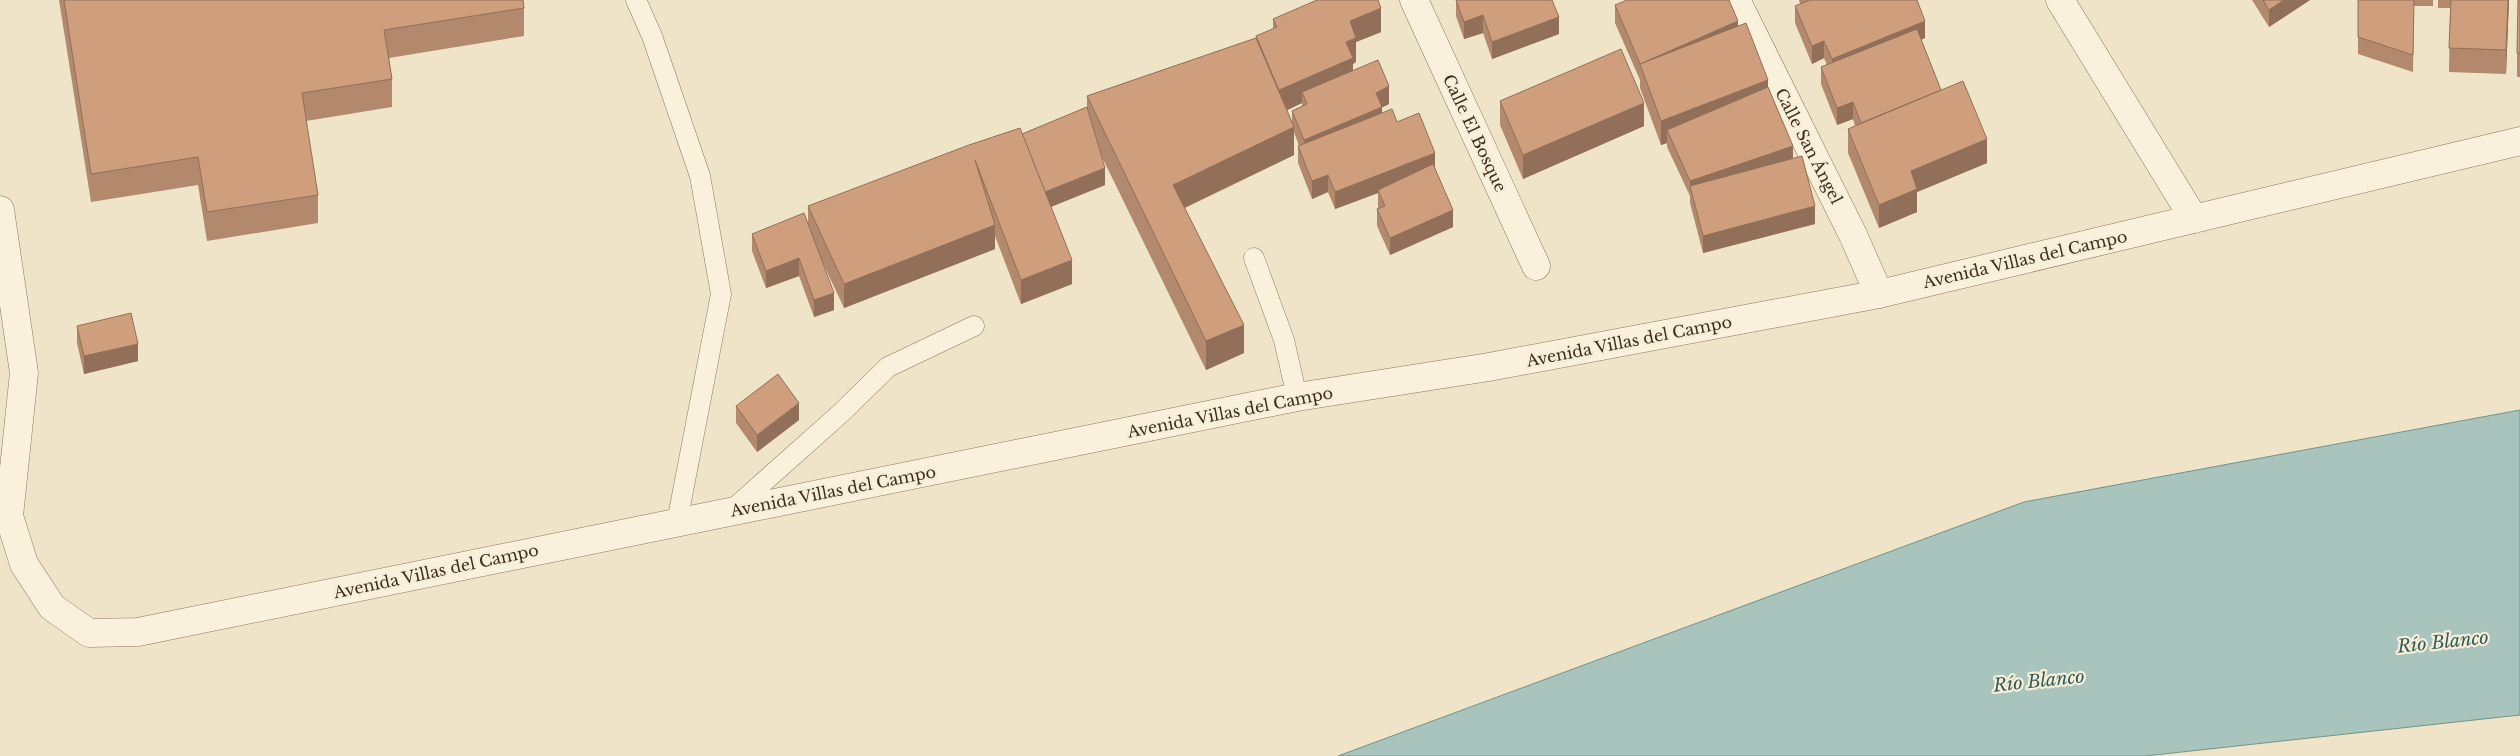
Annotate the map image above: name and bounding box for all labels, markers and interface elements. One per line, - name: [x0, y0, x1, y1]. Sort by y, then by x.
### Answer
- street label: Calle El Bosque: [1439, 71, 1511, 195]
- street label: Calle San Ángel: [1771, 85, 1847, 207]
- street label: Avenida Villas del Campo: [1920, 226, 2129, 292]
- street label: Avenida Villas del Campo: [1524, 311, 1733, 371]
- street label: Avenida Villas del Campo: [1125, 382, 1334, 442]
- street label: Avenida Villas del Campo: [728, 461, 937, 521]
- street label: Avenida Villas del Campo: [331, 540, 540, 603]
- water label: Río Blanco: [2395, 626, 2490, 658]
- water label: Río Blanco: [1991, 665, 2086, 697]

